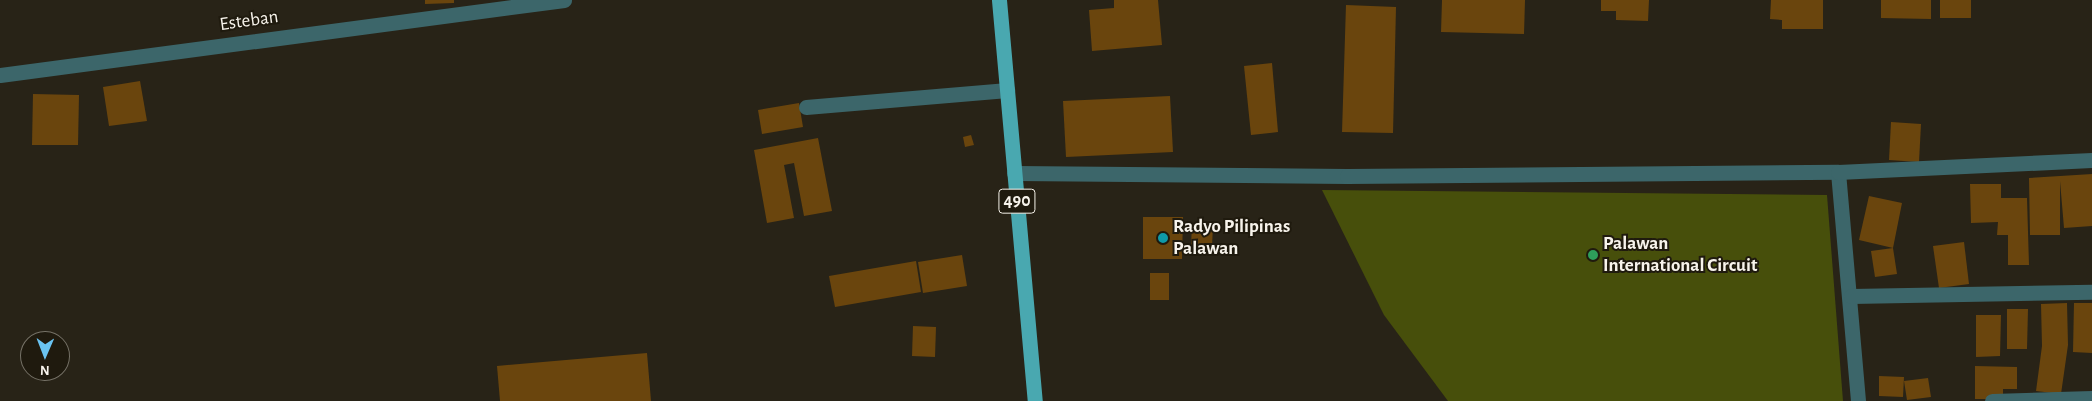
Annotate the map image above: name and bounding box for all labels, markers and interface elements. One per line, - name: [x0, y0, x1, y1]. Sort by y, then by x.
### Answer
- street label: Esteban: [218, 6, 280, 36]
- road number: 490: [998, 186, 1036, 217]
- place label: Radyo Pilipinas Palawan: [1173, 216, 1290, 260]
- marker: Radyo Pilipinas Palawan: [1157, 232, 1169, 244]
- place label: Palawan International Circuit: [1603, 233, 1757, 277]
- marker: Palawan International Circuit: [1587, 249, 1599, 261]
- north arrow: [20, 331, 70, 381]
- text: N: [40, 363, 50, 377]

